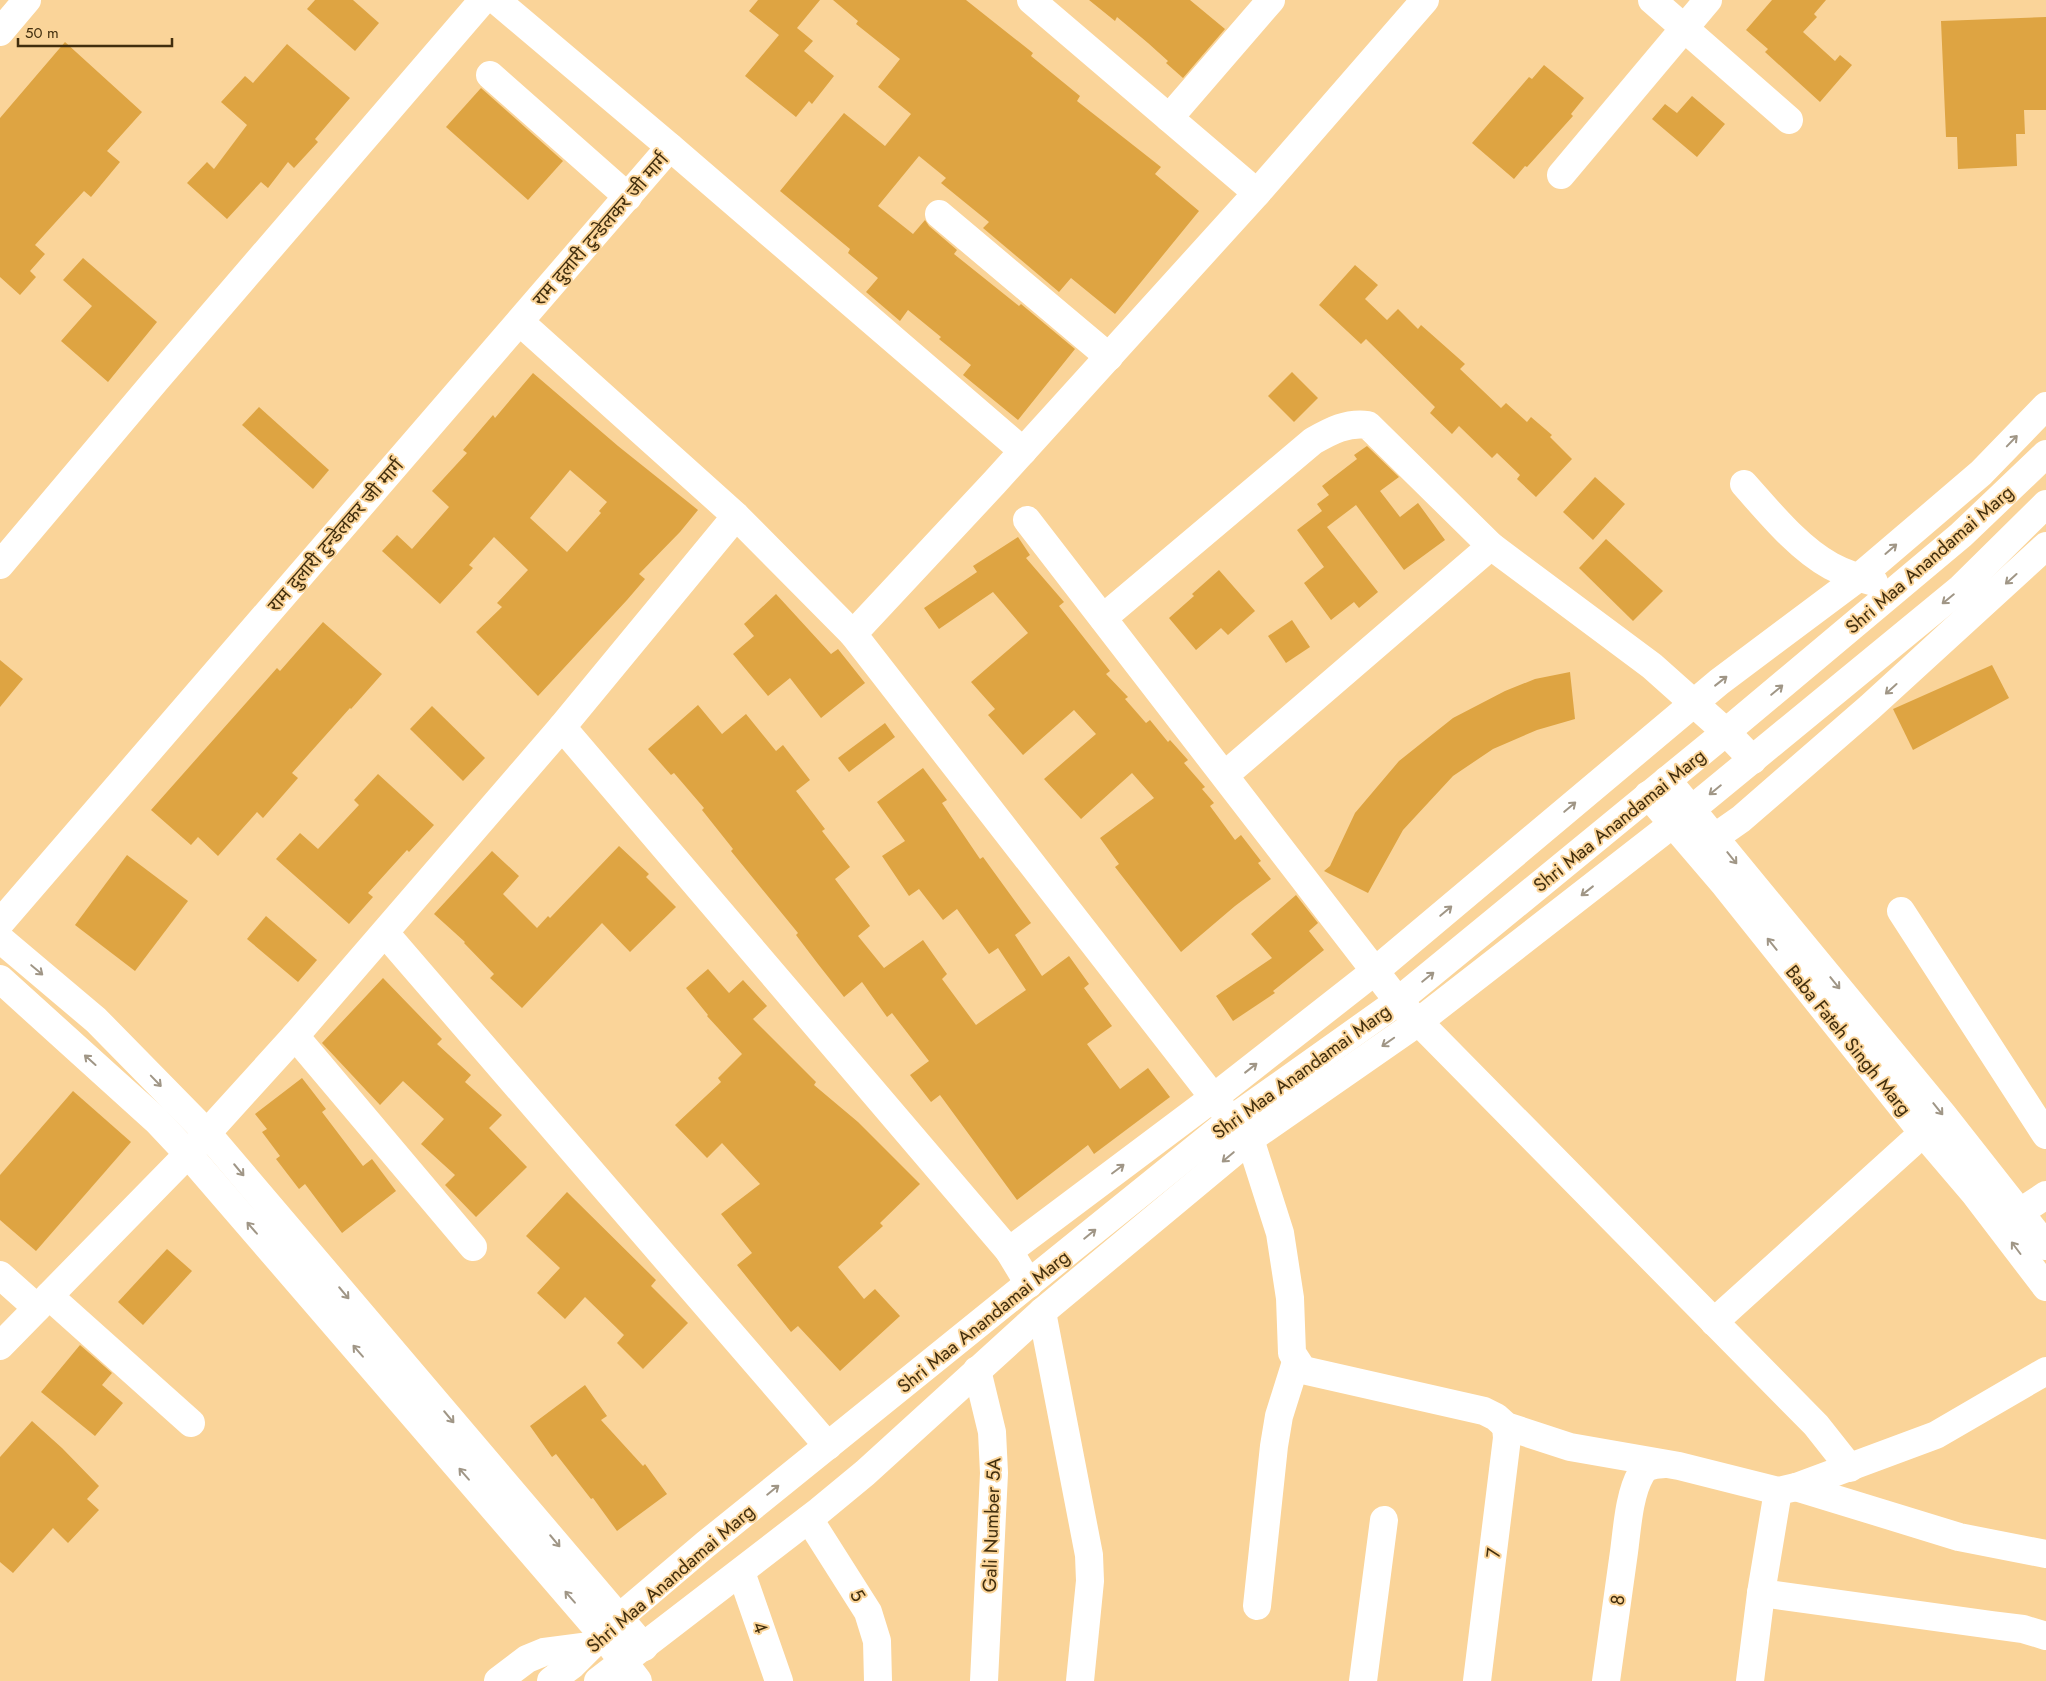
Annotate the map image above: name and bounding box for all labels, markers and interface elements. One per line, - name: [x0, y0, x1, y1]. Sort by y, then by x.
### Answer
- scale bar: [18, 15, 171, 47]
- text: 50 m: [25, 22, 59, 44]
- street label: राम दुलारी टुन्डेलकर जी मार्ग: [526, 146, 675, 312]
- one-way arrow: [2006, 435, 2018, 447]
- street label: राम दुलारी टुन्डेलकर जी मार्ग: [261, 452, 410, 618]
- street label: Shri Maa Anandamai Marg: [1839, 479, 2019, 640]
- one-way arrow: [1884, 544, 1897, 555]
- one-way arrow: [2004, 573, 2017, 585]
- one-way arrow: [1942, 593, 1955, 604]
- one-way arrow: [1714, 675, 1727, 686]
- one-way arrow: [1884, 683, 1897, 694]
- one-way arrow: [1770, 684, 1783, 695]
- street label: Shri Maa Anandamai Marg: [1527, 742, 1711, 898]
- one-way arrow: [1709, 785, 1722, 796]
- one-way arrow: [1564, 801, 1577, 812]
- one-way arrow: [1727, 851, 1738, 864]
- one-way arrow: [1581, 885, 1594, 896]
- one-way arrow: [1439, 906, 1452, 917]
- one-way arrow: [1767, 938, 1778, 951]
- street label: Baba Fateh Singh Marg: [1779, 959, 1918, 1121]
- one-way arrow: [31, 965, 44, 976]
- one-way arrow: [1421, 971, 1434, 982]
- one-way arrow: [1830, 977, 1841, 990]
- street label: Shri Maa Anandamai Marg: [1207, 997, 1396, 1145]
- one-way arrow: [1382, 1037, 1396, 1047]
- one-way arrow: [83, 1054, 96, 1066]
- one-way arrow: [1244, 1062, 1257, 1073]
- one-way arrow: [150, 1075, 162, 1088]
- one-way arrow: [1933, 1102, 1944, 1115]
- one-way arrow: [1222, 1152, 1235, 1163]
- one-way arrow: [233, 1163, 244, 1176]
- one-way arrow: [1111, 1164, 1124, 1175]
- one-way arrow: [246, 1221, 258, 1234]
- one-way arrow: [1083, 1229, 1096, 1240]
- one-way arrow: [2011, 1242, 2022, 1255]
- street label: Shri Maa Anandamai Marg: [891, 1243, 1075, 1399]
- one-way arrow: [338, 1287, 350, 1300]
- one-way arrow: [353, 1345, 364, 1358]
- one-way arrow: [444, 1411, 455, 1424]
- street label: Gali Number 5A: [976, 1457, 1007, 1593]
- one-way arrow: [458, 1468, 470, 1481]
- one-way arrow: [766, 1485, 779, 1496]
- street label: Shri Maa Anandamai Marg: [580, 1498, 760, 1659]
- one-way arrow: [549, 1534, 560, 1547]
- street label: 7: [1479, 1546, 1508, 1560]
- street label: 5: [843, 1583, 872, 1607]
- one-way arrow: [564, 1591, 576, 1604]
- street label: 8: [1603, 1593, 1632, 1607]
- street label: 4: [746, 1617, 775, 1637]

